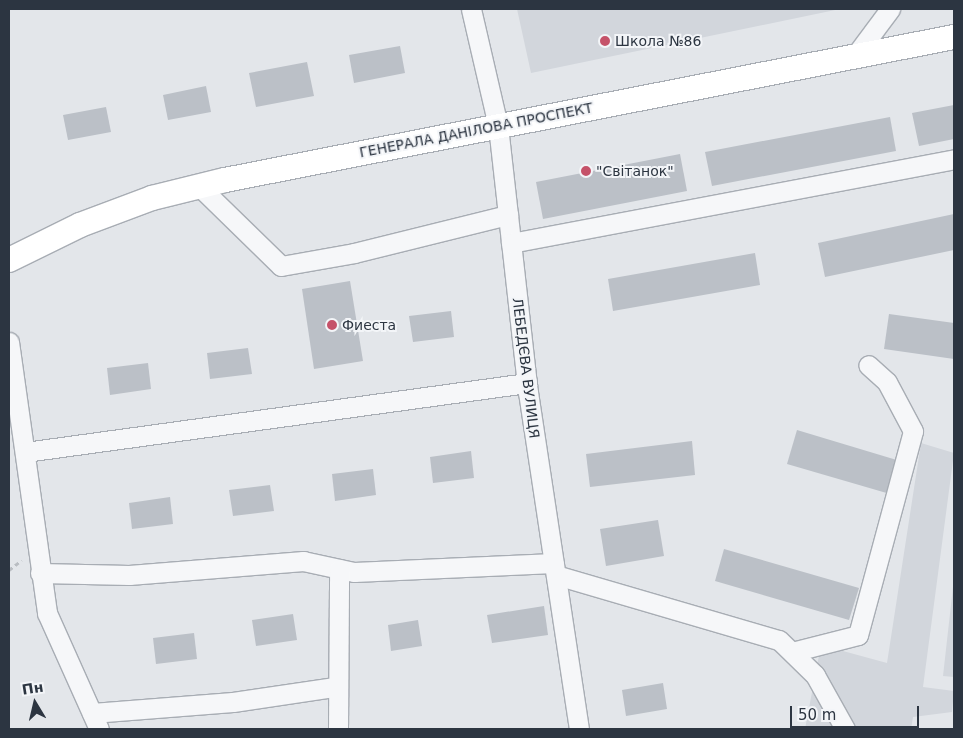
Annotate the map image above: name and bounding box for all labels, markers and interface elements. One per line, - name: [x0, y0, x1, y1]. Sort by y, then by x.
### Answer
- place label: Школа №86: [615, 33, 701, 49]
- marker: Школа №86: [599, 35, 611, 47]
- street label: ГЕНЕРАЛА ДАНІЛОВА ПРОСПЕКТ: [358, 99, 594, 161]
- place label: "Світанок": [596, 163, 674, 179]
- marker: "Світанок": [580, 165, 592, 177]
- street label: ЛЕБЕДЄВА ВУЛИЦЯ: [509, 297, 543, 439]
- place label: Фиеста: [342, 317, 396, 333]
- marker: Фиеста: [326, 319, 338, 331]
- north arrow: [10, 678, 60, 728]
- text: Пн: [21, 679, 44, 698]
- scale bar: [793, 696, 922, 728]
- text: 50 m: [798, 706, 836, 724]

